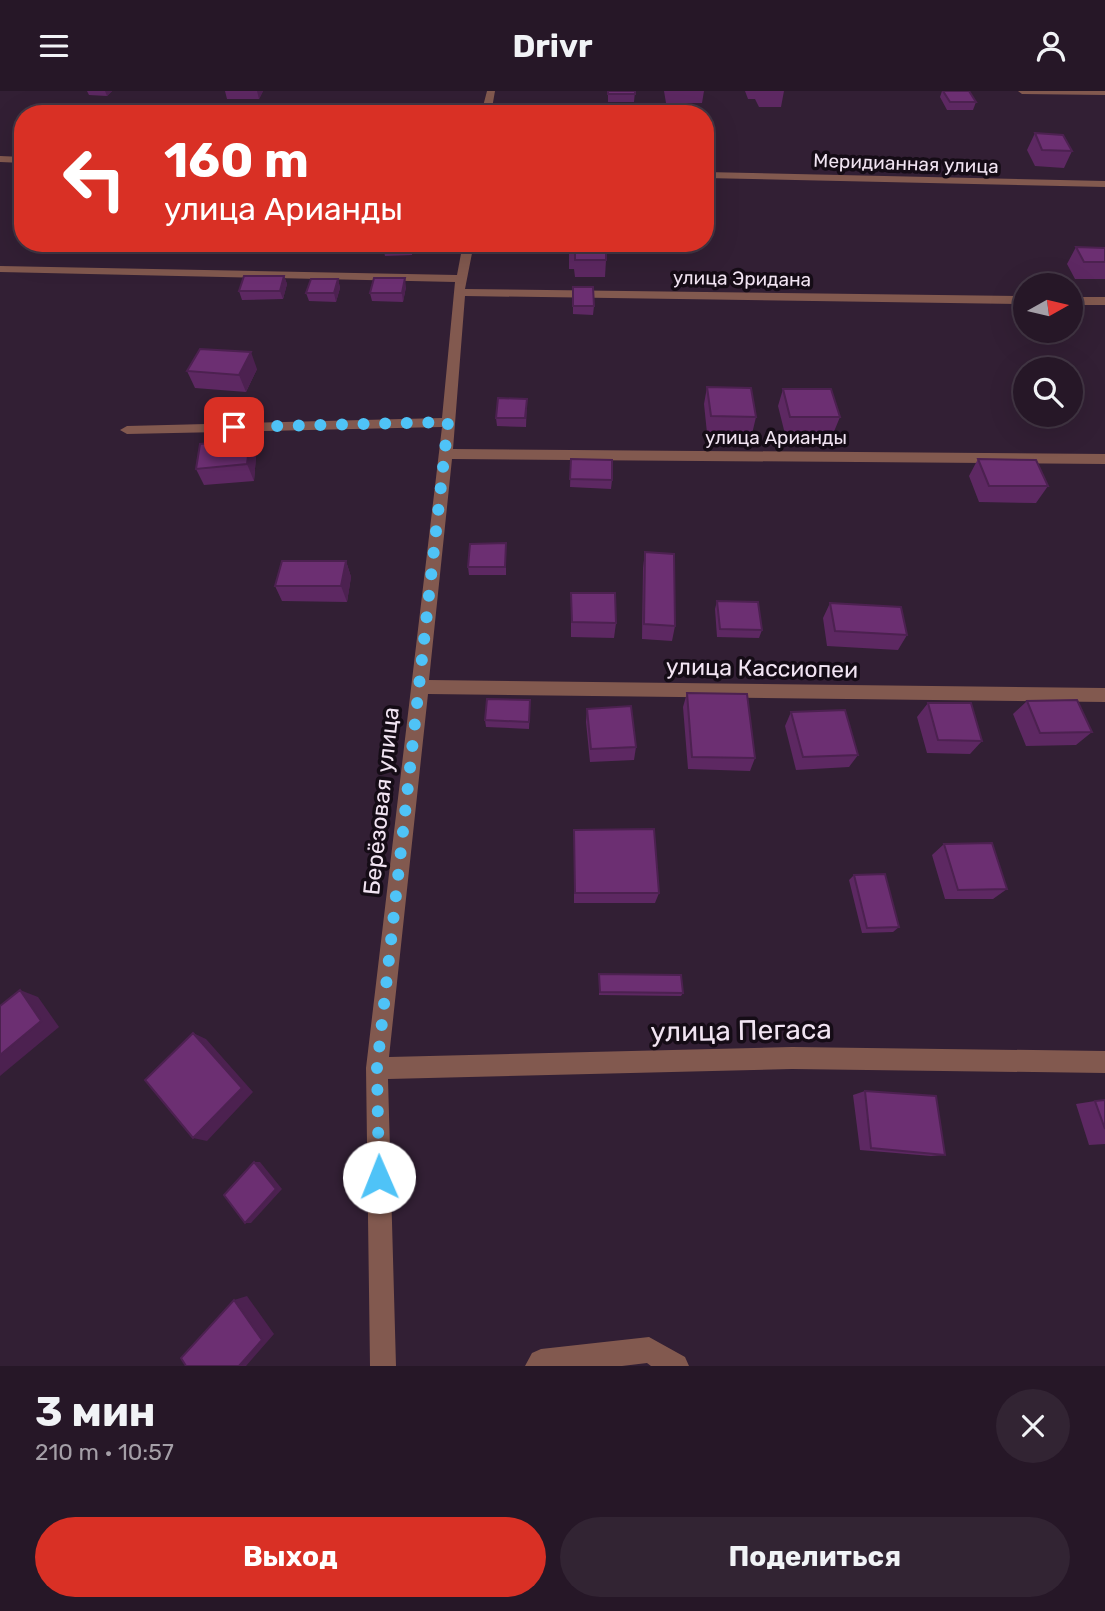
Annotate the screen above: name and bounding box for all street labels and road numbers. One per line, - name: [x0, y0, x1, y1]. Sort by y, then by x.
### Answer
- street label: Меридианная улица: [813, 149, 999, 178]
- street label: улица Эридана: [673, 266, 811, 291]
- street label: улица Арианды: [705, 426, 847, 449]
- street label: улица Кассиопеи: [666, 652, 858, 684]
- street label: Берёзовая улица: [357, 706, 405, 896]
- street label: улица Пегаса: [650, 1012, 832, 1049]

